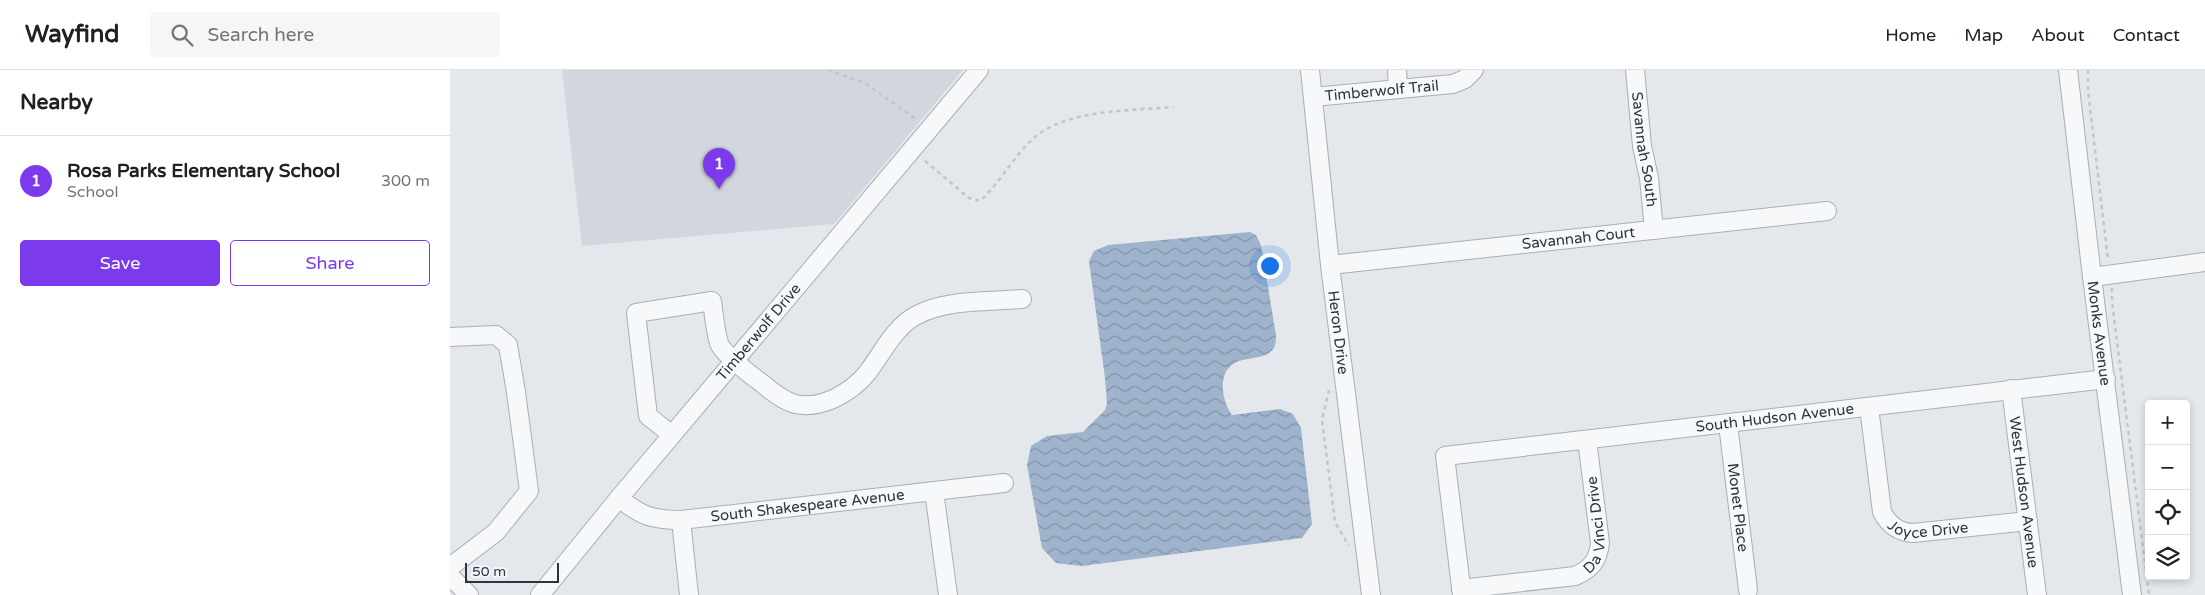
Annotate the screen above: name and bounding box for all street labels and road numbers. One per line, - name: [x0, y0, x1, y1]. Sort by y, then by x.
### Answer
- street label: Timberwolf Trail: [1324, 76, 1440, 105]
- street label: Savannah South: [1628, 91, 1661, 208]
- street label: Savannah Court: [1521, 223, 1636, 253]
- street label: Timberwolf Drive: [713, 280, 805, 384]
- street label: Monks Avenue: [2084, 280, 2115, 387]
- street label: Heron Drive: [1324, 290, 1353, 375]
- street label: South Hudson Avenue: [1695, 399, 1855, 436]
- street label: West Hudson Avenue: [2006, 415, 2043, 569]
- street label: Monet Place: [1724, 462, 1752, 553]
- street label: Da Vinci Drive: [1579, 475, 1609, 577]
- street label: South Shakespeare Avenue: [710, 485, 905, 526]
- street label: Joyce Drive: [1884, 516, 1969, 542]

